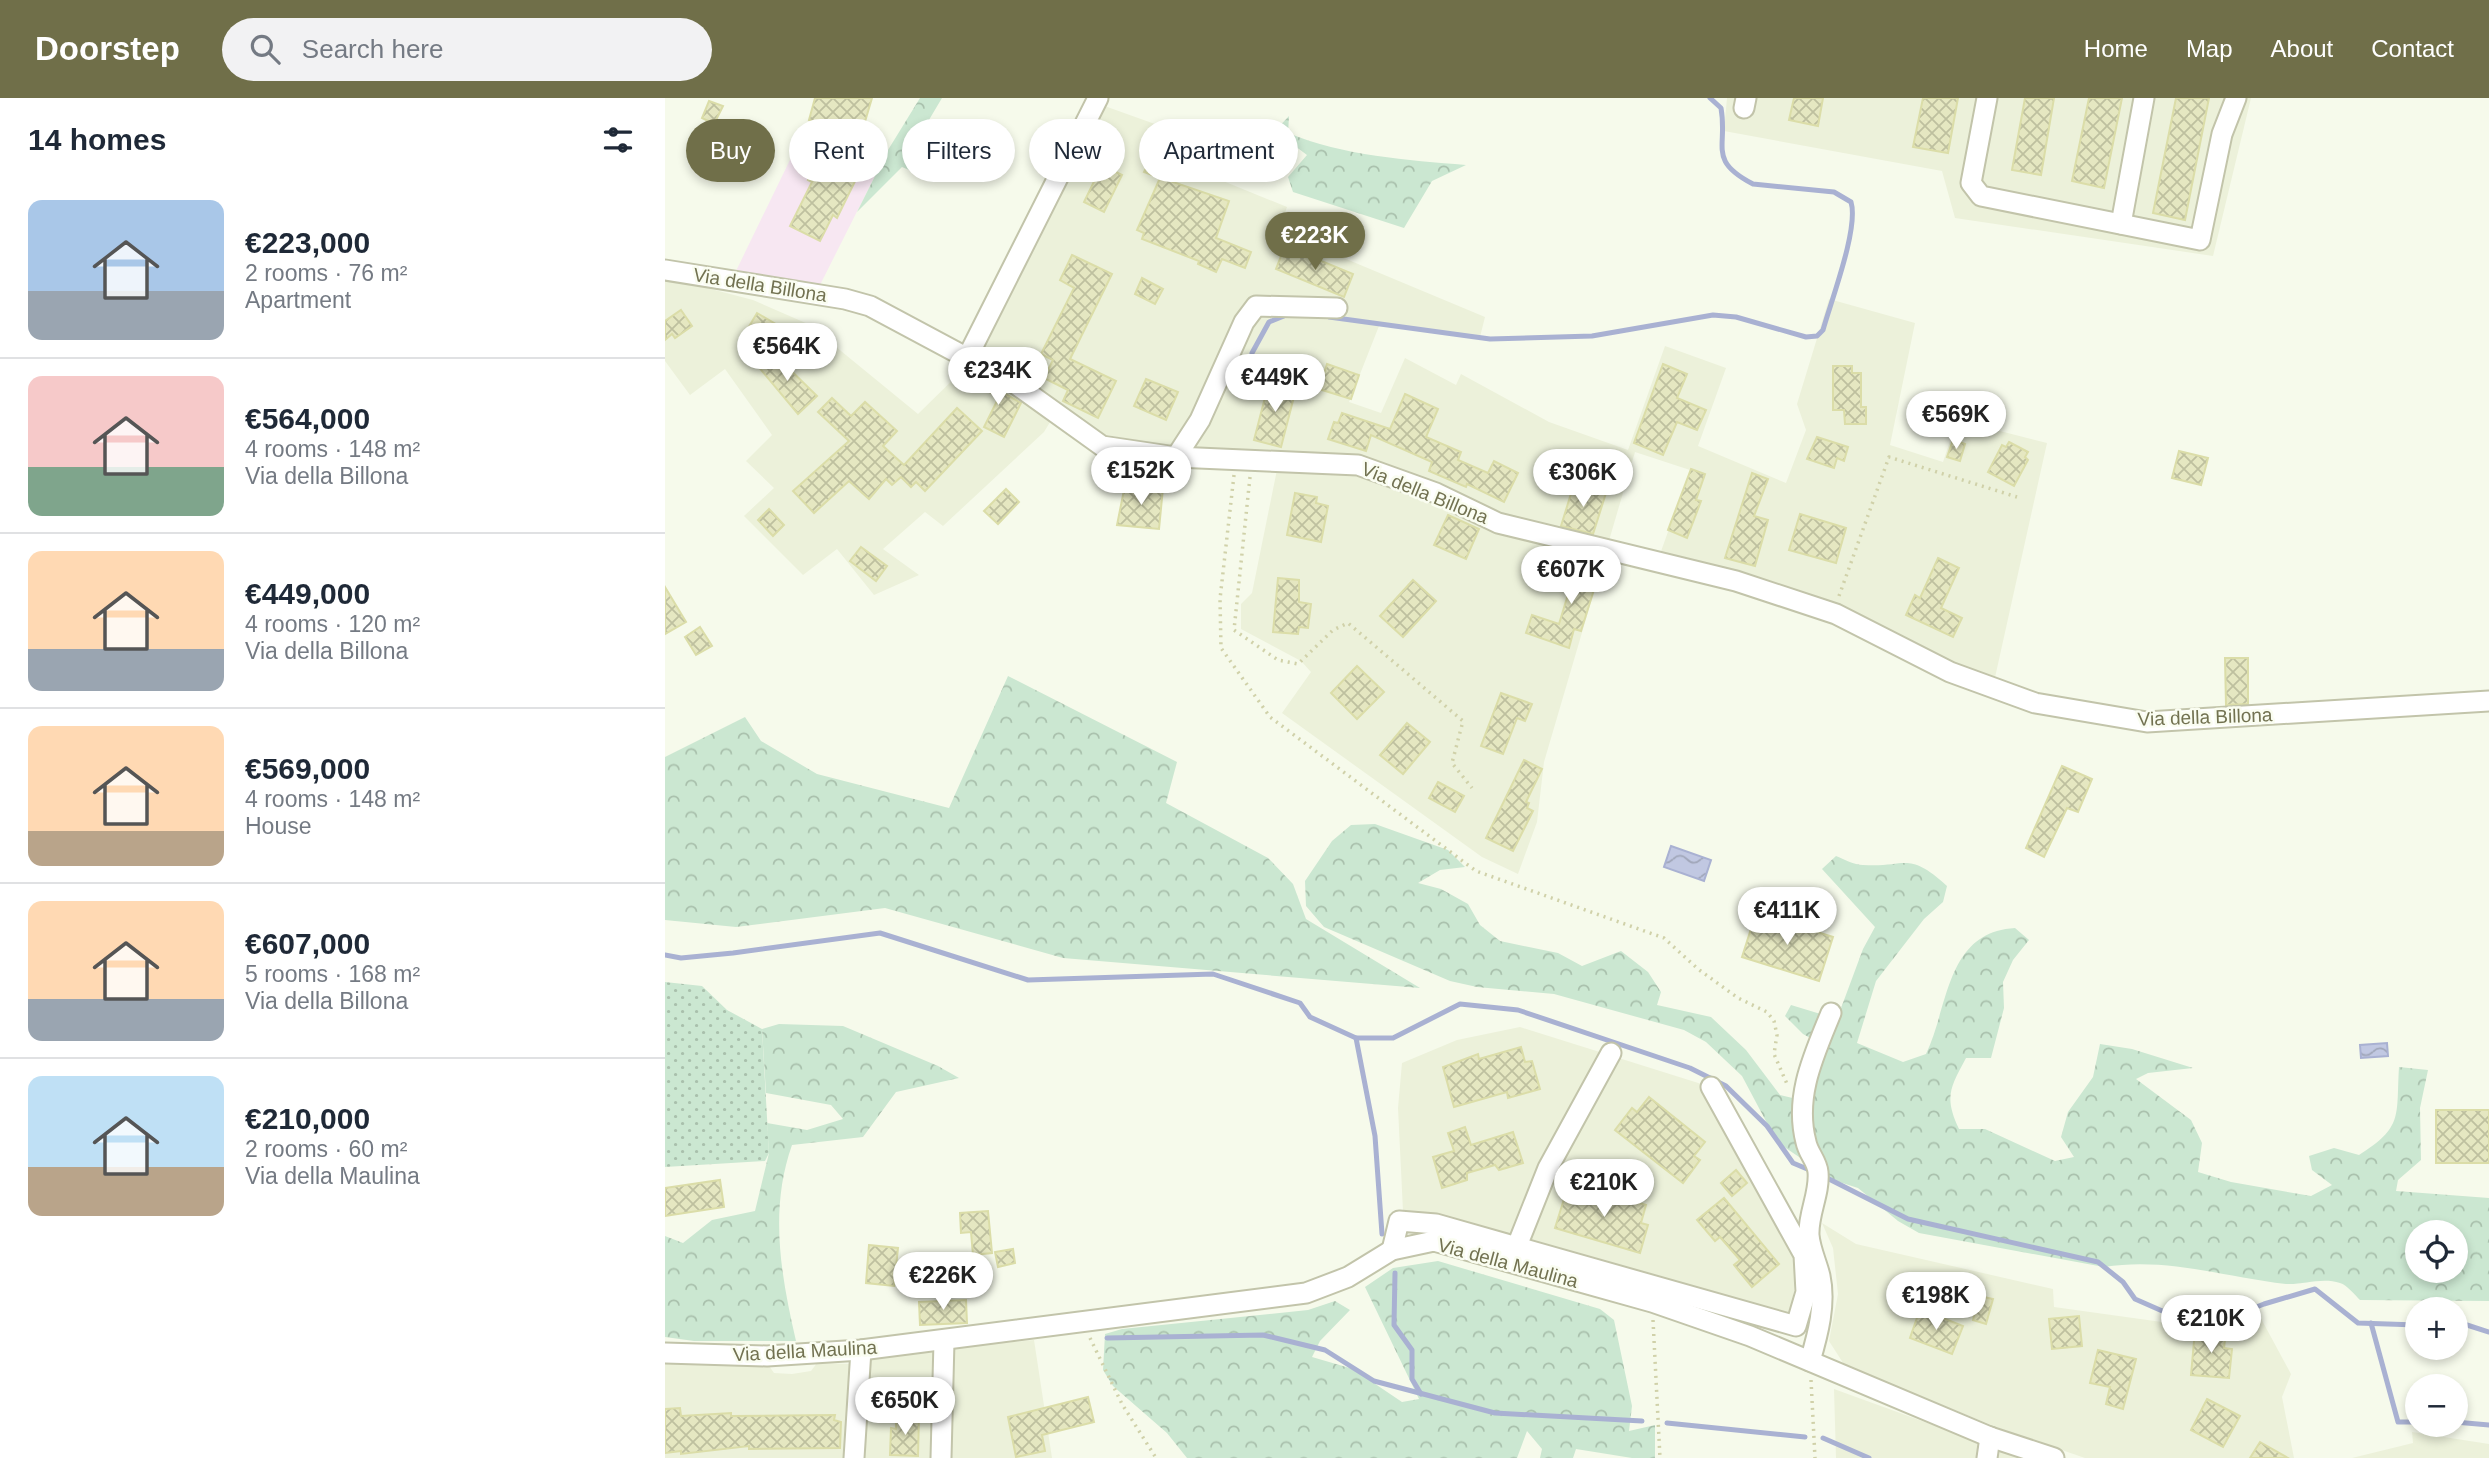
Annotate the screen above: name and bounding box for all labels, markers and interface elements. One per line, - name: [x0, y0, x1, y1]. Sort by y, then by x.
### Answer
- search box: [222, 18, 712, 81]
- text: Doorstep: [35, 30, 180, 67]
- icon: search: [246, 30, 284, 68]
- text: Search here: [302, 34, 444, 64]
- text: Home: [2084, 35, 2148, 62]
- text: Map: [2186, 35, 2233, 62]
- text: About: [2271, 35, 2333, 62]
- text: Contact: [2371, 35, 2454, 62]
- chip: Buy: [686, 119, 775, 182]
- chip: Rent: [789, 119, 888, 182]
- chip: Filters: [902, 119, 1015, 182]
- chip: New: [1029, 119, 1125, 182]
- chip: Apartment: [1139, 119, 1298, 182]
- icon: filters: [599, 121, 637, 159]
- text: 14 homes: [28, 123, 166, 156]
- pin: €223K: [1266, 212, 1364, 272]
- text: €223K: [1281, 222, 1349, 248]
- text: €223,000: [245, 226, 370, 259]
- icon: home: [84, 228, 168, 312]
- text: 2 rooms · 76 m²: [245, 260, 407, 286]
- street label: Via della Billona: [692, 264, 829, 306]
- text: Apartment: [245, 287, 351, 313]
- pin: €564K: [738, 324, 836, 383]
- text: €564K: [753, 333, 821, 359]
- pin: €234K: [949, 348, 1047, 407]
- pin: €449K: [1226, 354, 1324, 414]
- text: €234K: [964, 357, 1032, 383]
- text: €449K: [1241, 364, 1309, 390]
- pin: €569K: [1907, 392, 2005, 451]
- text: €569K: [1922, 401, 1990, 427]
- text: €564,000: [245, 402, 370, 435]
- icon: home: [84, 404, 168, 488]
- text: 4 rooms · 148 m²: [245, 436, 420, 462]
- pin: €152K: [1092, 448, 1190, 507]
- pin: €306K: [1534, 450, 1632, 509]
- text: €152K: [1107, 457, 1175, 483]
- street label: Via della Billona: [1359, 458, 1492, 528]
- text: €306K: [1549, 459, 1617, 485]
- text: Via della Billona: [245, 463, 408, 489]
- pin: €607K: [1522, 546, 1620, 606]
- text: €607K: [1537, 556, 1605, 582]
- text: €449,000: [245, 577, 370, 610]
- icon: home: [84, 579, 168, 663]
- text: 4 rooms · 120 m²: [245, 611, 420, 637]
- text: Via della Billona: [245, 638, 408, 664]
- street label: Via della Billona: [2137, 704, 2273, 730]
- text: €569,000: [245, 752, 370, 785]
- icon: home: [84, 754, 168, 838]
- text: 4 rooms · 148 m²: [245, 786, 420, 812]
- text: House: [245, 813, 311, 839]
- pin: €411K: [1738, 888, 1836, 947]
- text: €411K: [1754, 897, 1820, 923]
- text: €607,000: [245, 927, 370, 960]
- icon: home: [84, 929, 168, 1013]
- text: 5 rooms · 168 m²: [245, 961, 420, 987]
- text: Via della Billona: [245, 988, 408, 1014]
- text: €210,000: [245, 1102, 370, 1135]
- icon: home: [84, 1104, 168, 1188]
- text: 2 rooms · 60 m²: [245, 1136, 407, 1162]
- pin: €210K: [1555, 1160, 1653, 1219]
- text: Via della Maulina: [245, 1163, 420, 1189]
- text: €210K: [1570, 1169, 1638, 1195]
- map controls: [2405, 1220, 2468, 1437]
- button: locate: [2405, 1220, 2468, 1283]
- street label: Via della Maulina: [1436, 1234, 1581, 1292]
- pin: €226K: [894, 1252, 992, 1312]
- text: €226K: [909, 1262, 977, 1288]
- pin: €198K: [1887, 1272, 1985, 1332]
- text: €198K: [1902, 1282, 1970, 1308]
- pin: €210K: [2162, 1296, 2260, 1355]
- button: +: [2405, 1297, 2468, 1360]
- text: €210K: [2177, 1305, 2245, 1331]
- street label: Via della Maulina: [732, 1337, 878, 1365]
- button: −: [2405, 1374, 2468, 1437]
- pin: €650K: [856, 1378, 954, 1437]
- text: €650K: [871, 1387, 939, 1413]

